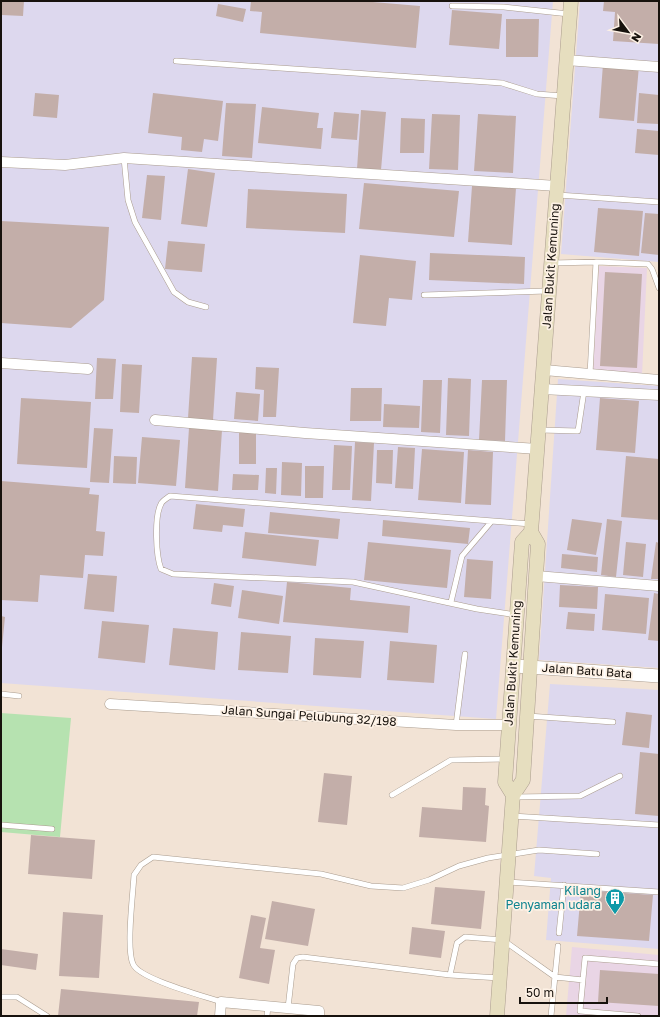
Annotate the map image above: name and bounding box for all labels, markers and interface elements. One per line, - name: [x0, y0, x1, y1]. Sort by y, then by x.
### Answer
- north arrow: [608, 12, 648, 52]
- text: N: [629, 31, 645, 45]
- street label: Jalan Bukit Kemuning: [539, 203, 562, 329]
- street label: Jalan Bukit Kemuning: [501, 600, 524, 726]
- street label: Jalan Batu Bata: [541, 660, 633, 681]
- street label: Jalan Sungai Pelubung 32/198: [221, 702, 397, 729]
- place label: Kilang Penyaman udara: [505, 883, 601, 912]
- building icon: Kilang Penyaman udara: [604, 887, 626, 915]
- scale bar: [520, 979, 607, 1005]
- text: 50 m: [526, 985, 554, 1000]

